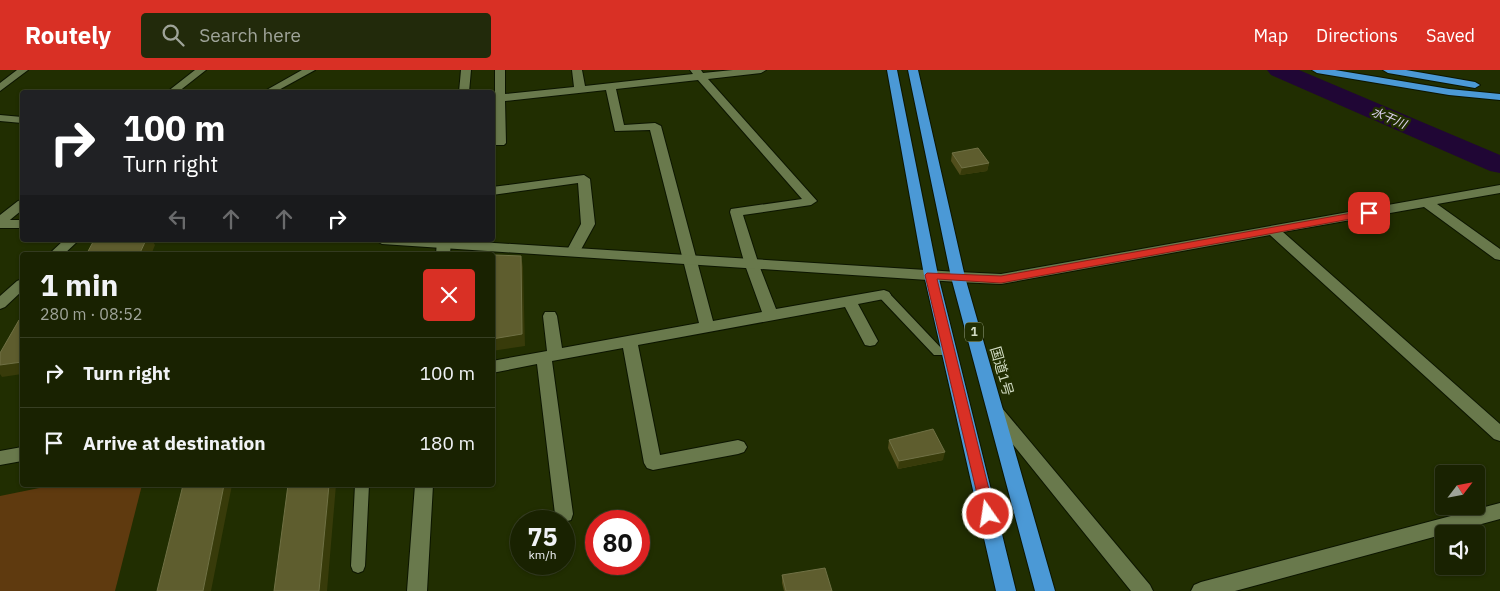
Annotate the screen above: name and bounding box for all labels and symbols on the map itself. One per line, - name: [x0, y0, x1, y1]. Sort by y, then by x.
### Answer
- water label: 水干川: [1370, 104, 1411, 132]
- pin: [1348, 192, 1390, 234]
- road number: 1: [965, 322, 983, 342]
- street label: 国道1号: [986, 344, 1018, 398]
- north arrow: [1435, 465, 1485, 515]
- position arrow: [961, 487, 1013, 539]
- speed limit sign: 80: [585, 510, 650, 575]

